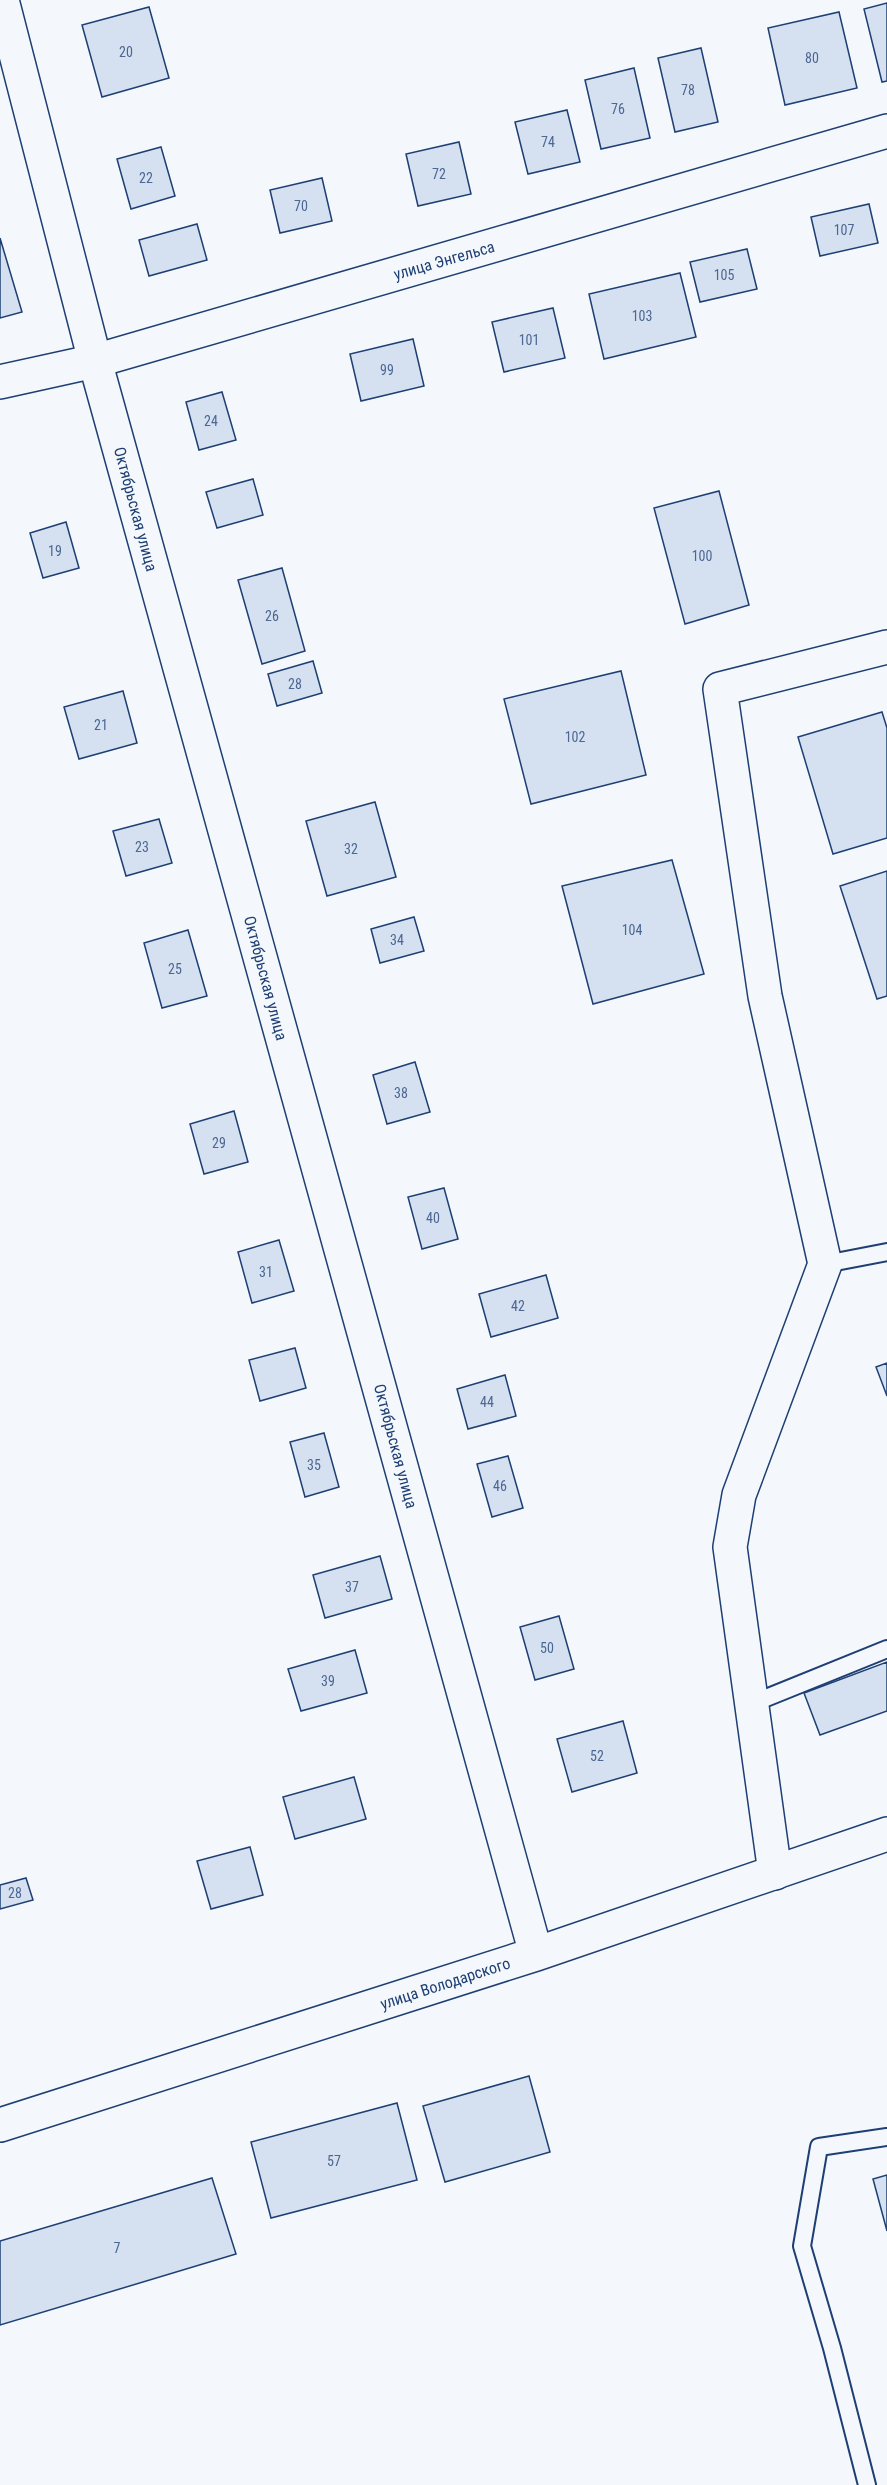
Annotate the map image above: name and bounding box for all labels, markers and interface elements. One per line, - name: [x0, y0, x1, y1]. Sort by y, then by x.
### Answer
- house number: 20: [119, 44, 133, 60]
- house number: 80: [805, 50, 819, 66]
- house number: 78: [681, 82, 695, 98]
- house number: 76: [611, 101, 625, 117]
- house number: 74: [541, 134, 555, 150]
- house number: 72: [432, 166, 446, 182]
- house number: 22: [139, 170, 153, 186]
- house number: 70: [294, 198, 308, 214]
- house number: 107: [834, 222, 854, 238]
- street label: улица Энгельса: [391, 237, 497, 284]
- house number: 105: [714, 267, 734, 283]
- house number: 103: [632, 308, 652, 324]
- house number: 101: [519, 332, 539, 348]
- house number: 99: [380, 362, 394, 378]
- house number: 24: [204, 413, 218, 429]
- street label: Октябрьская улица: [110, 445, 161, 573]
- house number: 19: [48, 543, 62, 559]
- house number: 100: [692, 548, 712, 564]
- house number: 26: [265, 608, 279, 624]
- house number: 28: [288, 676, 302, 692]
- house number: 21: [94, 717, 108, 733]
- house number: 102: [565, 729, 585, 745]
- house number: 23: [135, 839, 149, 855]
- house number: 32: [344, 841, 358, 857]
- street label: Октябрьская улица: [240, 914, 291, 1042]
- house number: 104: [622, 922, 642, 938]
- house number: 34: [390, 932, 404, 948]
- house number: 25: [168, 961, 182, 977]
- house number: 38: [394, 1085, 408, 1101]
- house number: 29: [212, 1135, 226, 1151]
- house number: 40: [426, 1210, 440, 1226]
- house number: 31: [259, 1264, 273, 1280]
- house number: 42: [511, 1298, 525, 1314]
- street label: Октябрьская улица: [370, 1382, 421, 1510]
- house number: 44: [480, 1394, 494, 1410]
- house number: 35: [307, 1457, 321, 1473]
- house number: 46: [493, 1478, 507, 1494]
- house number: 37: [345, 1579, 359, 1595]
- house number: 50: [540, 1640, 554, 1656]
- house number: 39: [321, 1673, 335, 1689]
- house number: 52: [590, 1748, 604, 1764]
- house number: 28: [8, 1885, 22, 1901]
- street label: улица Володарского: [378, 1953, 513, 2013]
- house number: 57: [327, 2153, 341, 2169]
- house number: 7: [114, 2240, 121, 2256]

